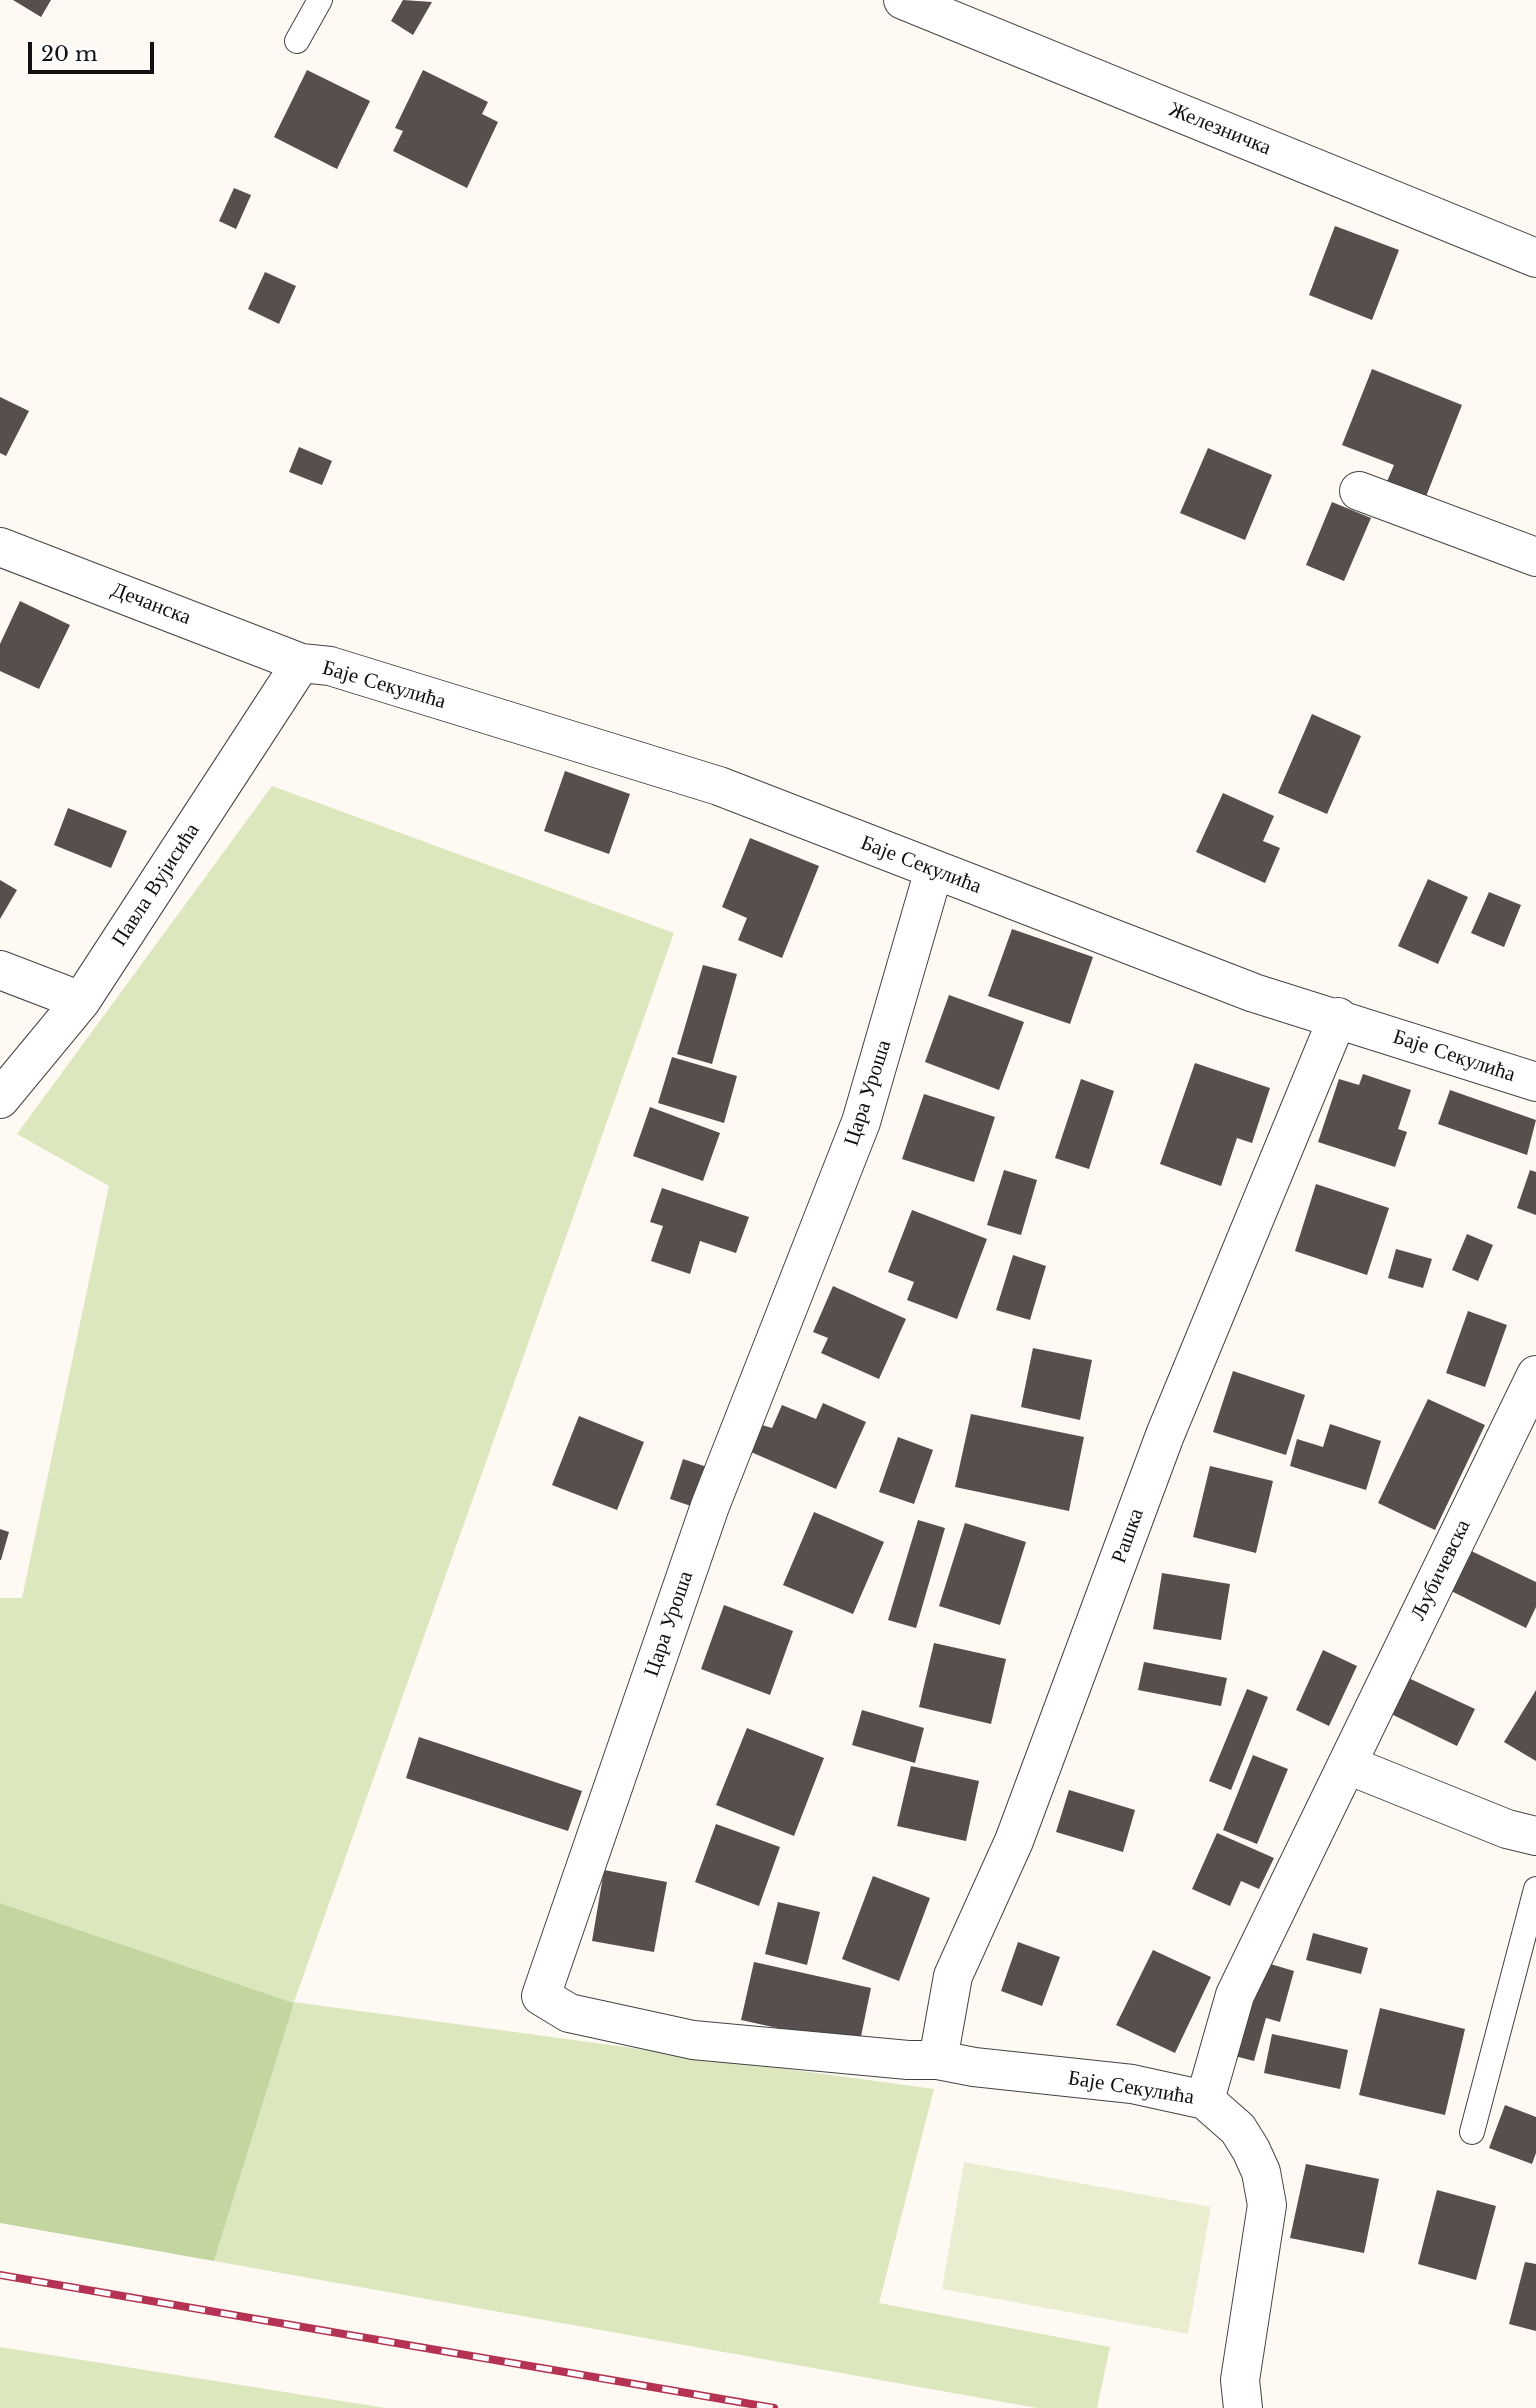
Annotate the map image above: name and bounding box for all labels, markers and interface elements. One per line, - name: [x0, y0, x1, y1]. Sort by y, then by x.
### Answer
- scale bar: [32, 28, 158, 72]
- text: 20 m: [41, 41, 98, 67]
- street label: Железничка: [1165, 97, 1275, 161]
- street label: Дечанска: [108, 577, 194, 631]
- street label: Баје Секулића: [319, 655, 449, 715]
- street label: Павла Вујисића: [107, 819, 205, 951]
- street label: Баје Секулића: [857, 830, 985, 900]
- street label: Баје Секулића: [1390, 1024, 1518, 1088]
- street label: Цара Уроша: [839, 1037, 897, 1149]
- street label: Рашка: [1107, 1505, 1149, 1567]
- street label: Љубичевска: [1406, 1516, 1476, 1624]
- street label: Цара Уроша: [639, 1568, 699, 1680]
- street label: Баје Секулића: [1066, 2066, 1196, 2110]

